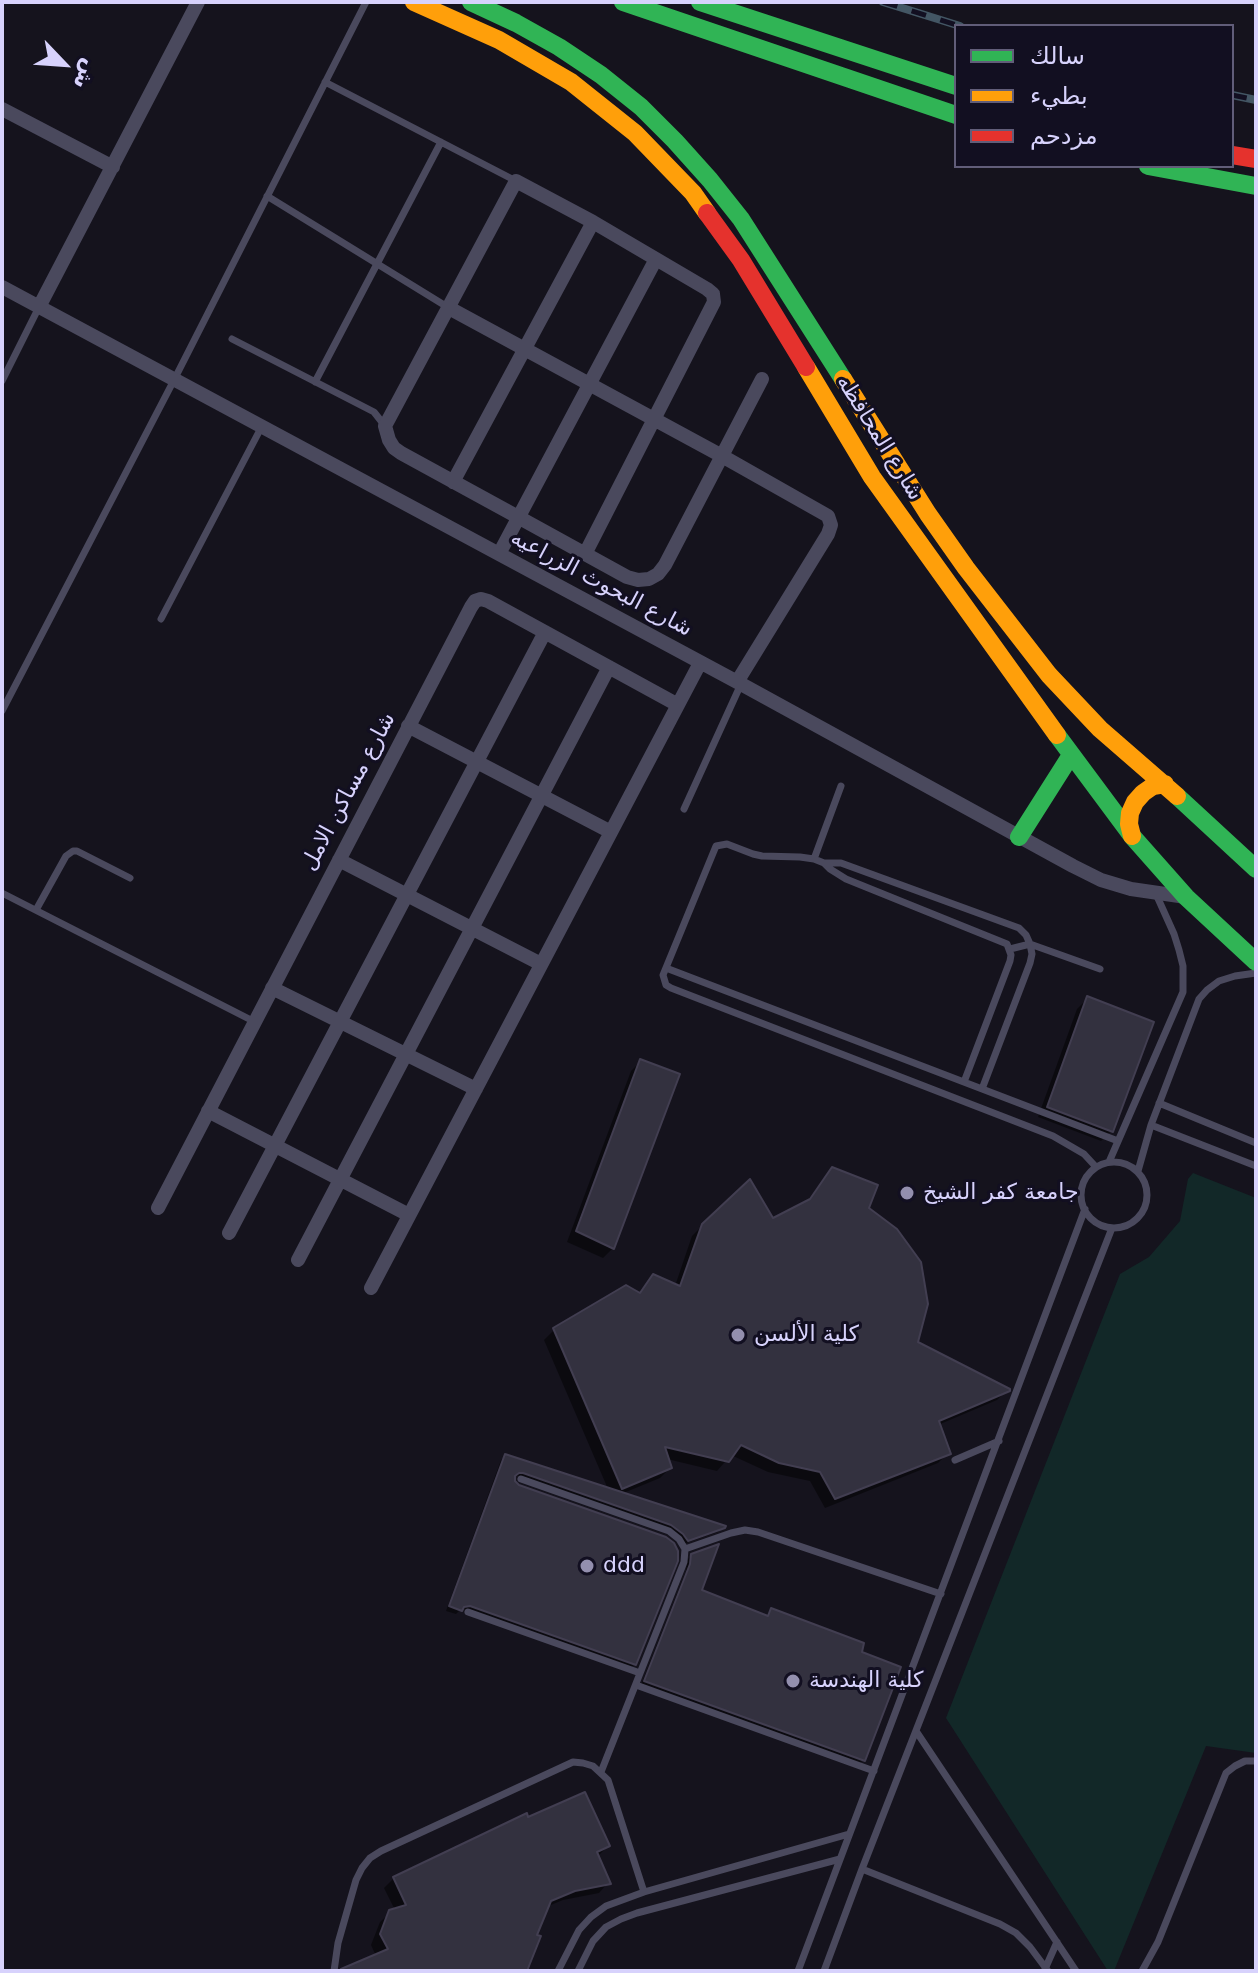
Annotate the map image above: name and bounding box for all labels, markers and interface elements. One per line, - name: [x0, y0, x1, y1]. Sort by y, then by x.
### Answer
- north arrow: [24, 24, 104, 104]
- legend: [954, 24, 1234, 168]
- text: سالك: [1030, 42, 1085, 70]
- text: ش: [68, 55, 104, 93]
- text: بطيء: [1030, 82, 1088, 110]
- text: مزدحم: [1030, 122, 1098, 150]
- street label: شارع المحافظه: [830, 371, 928, 505]
- street label: شارع البحوث الزراعيه: [506, 525, 696, 643]
- street label: شارع مساكن الامل: [296, 708, 402, 876]
- place label: جامعة كفر الشيخ: [923, 1180, 1079, 1206]
- marker: جامعة كفر الشيخ: [898, 1184, 916, 1202]
- place label: كلية الألسن: [754, 1322, 859, 1348]
- marker: كلية الألسن: [729, 1326, 747, 1344]
- place label: ddd: [603, 1553, 645, 1579]
- marker: ddd: [578, 1557, 596, 1575]
- place label: كلية الهندسة: [809, 1668, 924, 1694]
- marker: كلية الهندسة: [784, 1672, 802, 1690]

